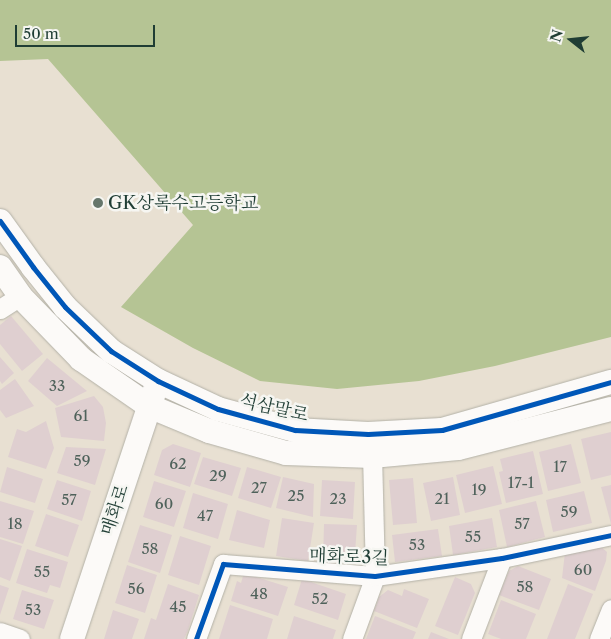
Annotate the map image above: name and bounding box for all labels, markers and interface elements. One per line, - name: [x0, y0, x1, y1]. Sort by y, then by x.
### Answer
- scale bar: [18, 15, 158, 47]
- north arrow: [546, 15, 596, 65]
- text: 50 m: [23, 24, 59, 43]
- text: N: [546, 28, 567, 44]
- place label: GK상록수고등학교: [108, 192, 258, 214]
- marker: GK상록수고등학교: [92, 197, 104, 209]
- house number: 33: [49, 377, 65, 395]
- street label: 석삼말로: [238, 390, 310, 426]
- house number: 61: [73, 407, 89, 425]
- house number: 59: [74, 452, 90, 470]
- house number: 62: [169, 455, 187, 473]
- house number: 17: [553, 458, 567, 476]
- house number: 29: [209, 467, 227, 485]
- house number: 17-1: [508, 474, 534, 492]
- house number: 27: [251, 479, 267, 497]
- house number: 19: [471, 481, 487, 499]
- street label: 매화로: [97, 482, 133, 538]
- house number: 25: [288, 487, 304, 505]
- house number: 23: [330, 490, 346, 508]
- house number: 21: [435, 490, 449, 508]
- house number: 57: [61, 491, 77, 509]
- house number: 60: [155, 495, 173, 513]
- house number: 59: [561, 503, 577, 521]
- house number: 47: [197, 507, 213, 525]
- house number: 18: [7, 515, 23, 533]
- house number: 57: [514, 515, 530, 533]
- house number: 55: [465, 528, 481, 546]
- house number: 53: [409, 536, 425, 554]
- house number: 58: [141, 540, 159, 558]
- street label: 매화로3길: [309, 545, 389, 569]
- house number: 60: [574, 561, 592, 579]
- house number: 55: [34, 563, 50, 581]
- house number: 58: [516, 578, 534, 596]
- house number: 56: [128, 580, 144, 598]
- house number: 48: [250, 585, 268, 603]
- house number: 52: [312, 590, 328, 608]
- house number: 45: [170, 598, 186, 616]
- house number: 53: [25, 601, 41, 619]

